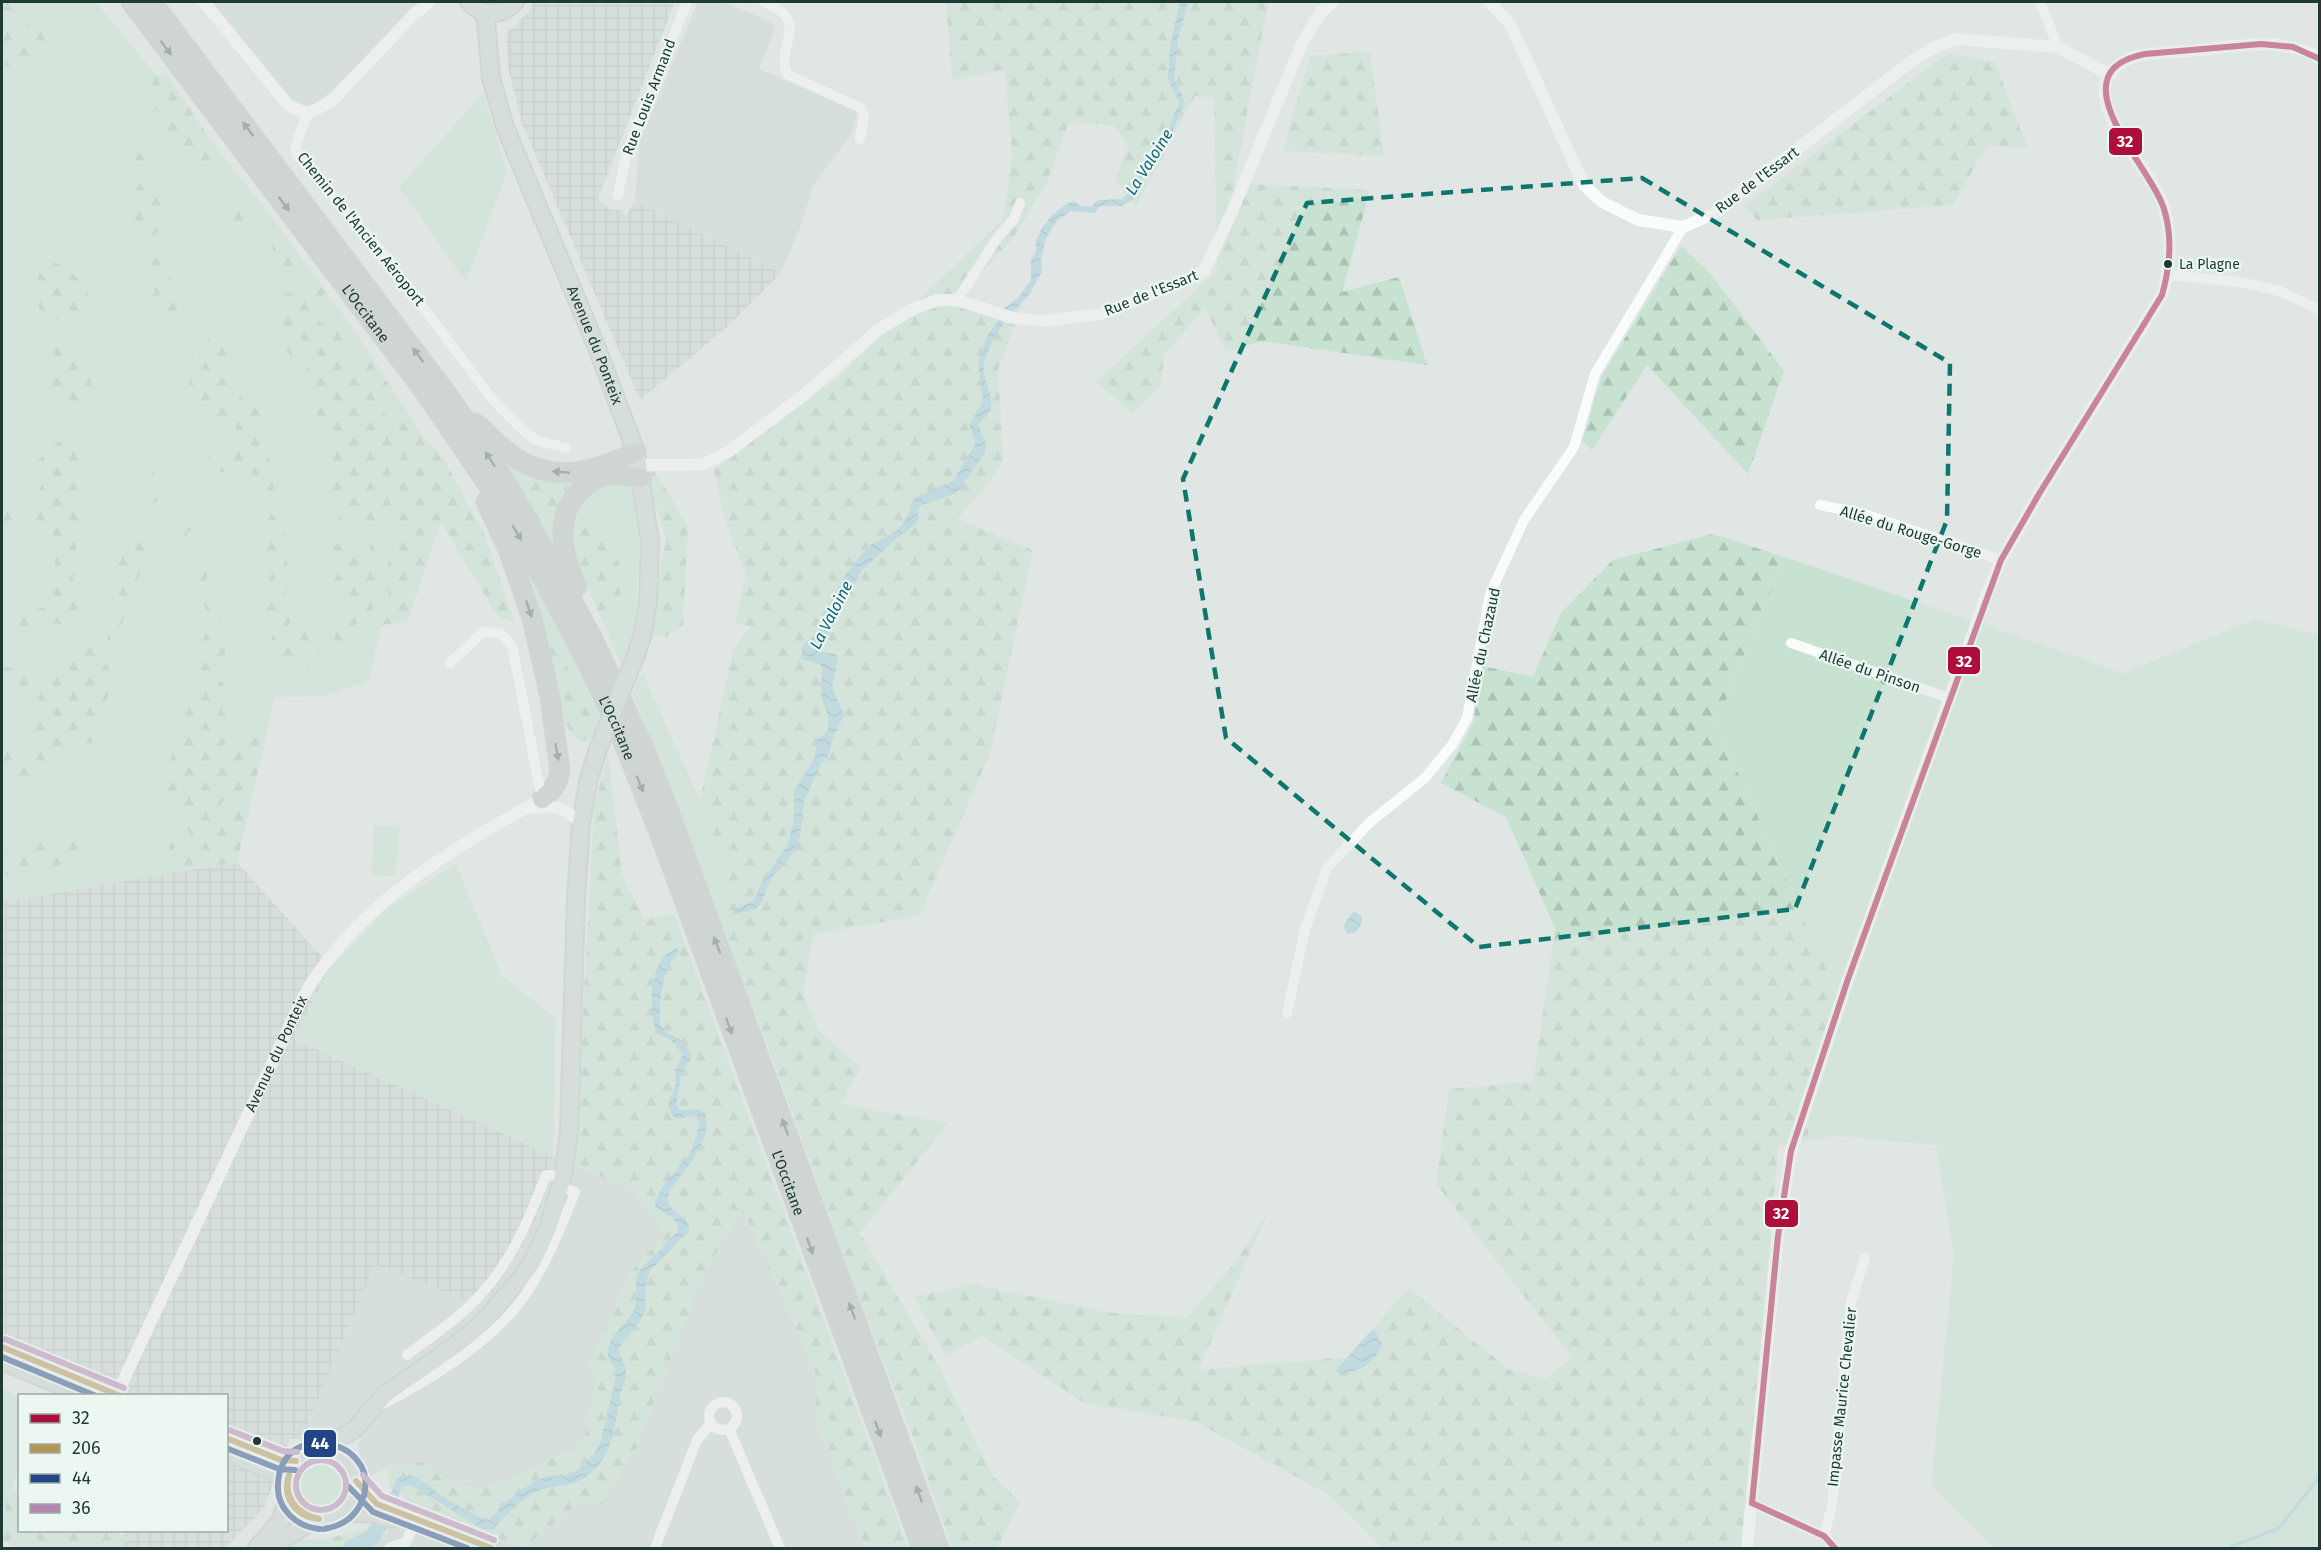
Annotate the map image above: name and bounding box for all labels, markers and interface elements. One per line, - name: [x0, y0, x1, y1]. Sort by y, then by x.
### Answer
- street label: Rue Louis Armand: [619, 36, 679, 158]
- one-way arrow: [160, 40, 172, 56]
- one-way arrow: [242, 121, 255, 137]
- water label: La Valoine: [1121, 126, 1177, 198]
- line badge: 32: [2108, 127, 2143, 156]
- text: 32: [2116, 132, 2133, 151]
- street label: Rue de l'Essart: [1712, 143, 1803, 217]
- street label: Chemin de l'Ancien Aéroport: [293, 148, 429, 310]
- one-way arrow: [277, 196, 289, 211]
- place label: La Plagne: [2179, 256, 2240, 273]
- marker: La Plagne: [2162, 258, 2174, 270]
- street label: Rue de l'Essart: [1101, 266, 1201, 320]
- street label: L'Occitane: [338, 281, 393, 346]
- street label: Avenue du Ponteix: [563, 283, 627, 408]
- one-way arrow: [412, 348, 424, 364]
- one-way arrow: [485, 450, 496, 467]
- one-way arrow: [551, 467, 570, 477]
- street label: Allée du Rouge-Gorge: [1838, 502, 1984, 562]
- one-way arrow: [512, 525, 523, 541]
- water label: La Valoine: [806, 578, 856, 652]
- street label: Allée du Chazaud: [1462, 586, 1504, 704]
- one-way arrow: [524, 600, 534, 618]
- street label: Allée du Pinson: [1817, 645, 1923, 697]
- line badge: 32: [1947, 646, 1981, 675]
- text: 32: [1955, 652, 1972, 671]
- street label: L'Occitane: [595, 693, 639, 763]
- one-way arrow: [552, 742, 561, 761]
- one-way arrow: [635, 775, 645, 793]
- one-way arrow: [712, 935, 722, 953]
- street label: Avenue du Ponteix: [241, 992, 312, 1115]
- one-way arrow: [725, 1017, 735, 1035]
- one-way arrow: [779, 1118, 789, 1136]
- street label: L'Occitane: [768, 1148, 808, 1218]
- line badge: 32: [1764, 1199, 1799, 1228]
- text: 32: [1772, 1204, 1789, 1223]
- one-way arrow: [806, 1237, 816, 1255]
- one-way arrow: [846, 1301, 856, 1319]
- street label: Impasse Maurice Chevalier: [1824, 1306, 1860, 1488]
- legend: [18, 1394, 228, 1532]
- text: 32: [72, 1407, 90, 1429]
- one-way arrow: [873, 1420, 883, 1438]
- line badge: 44: [303, 1429, 337, 1458]
- text: 44: [311, 1434, 329, 1453]
- unlabelled marker: [251, 1435, 263, 1447]
- text: 206: [72, 1437, 101, 1459]
- text: 44: [72, 1467, 92, 1489]
- one-way arrow: [913, 1484, 923, 1502]
- text: 36: [72, 1497, 91, 1519]

